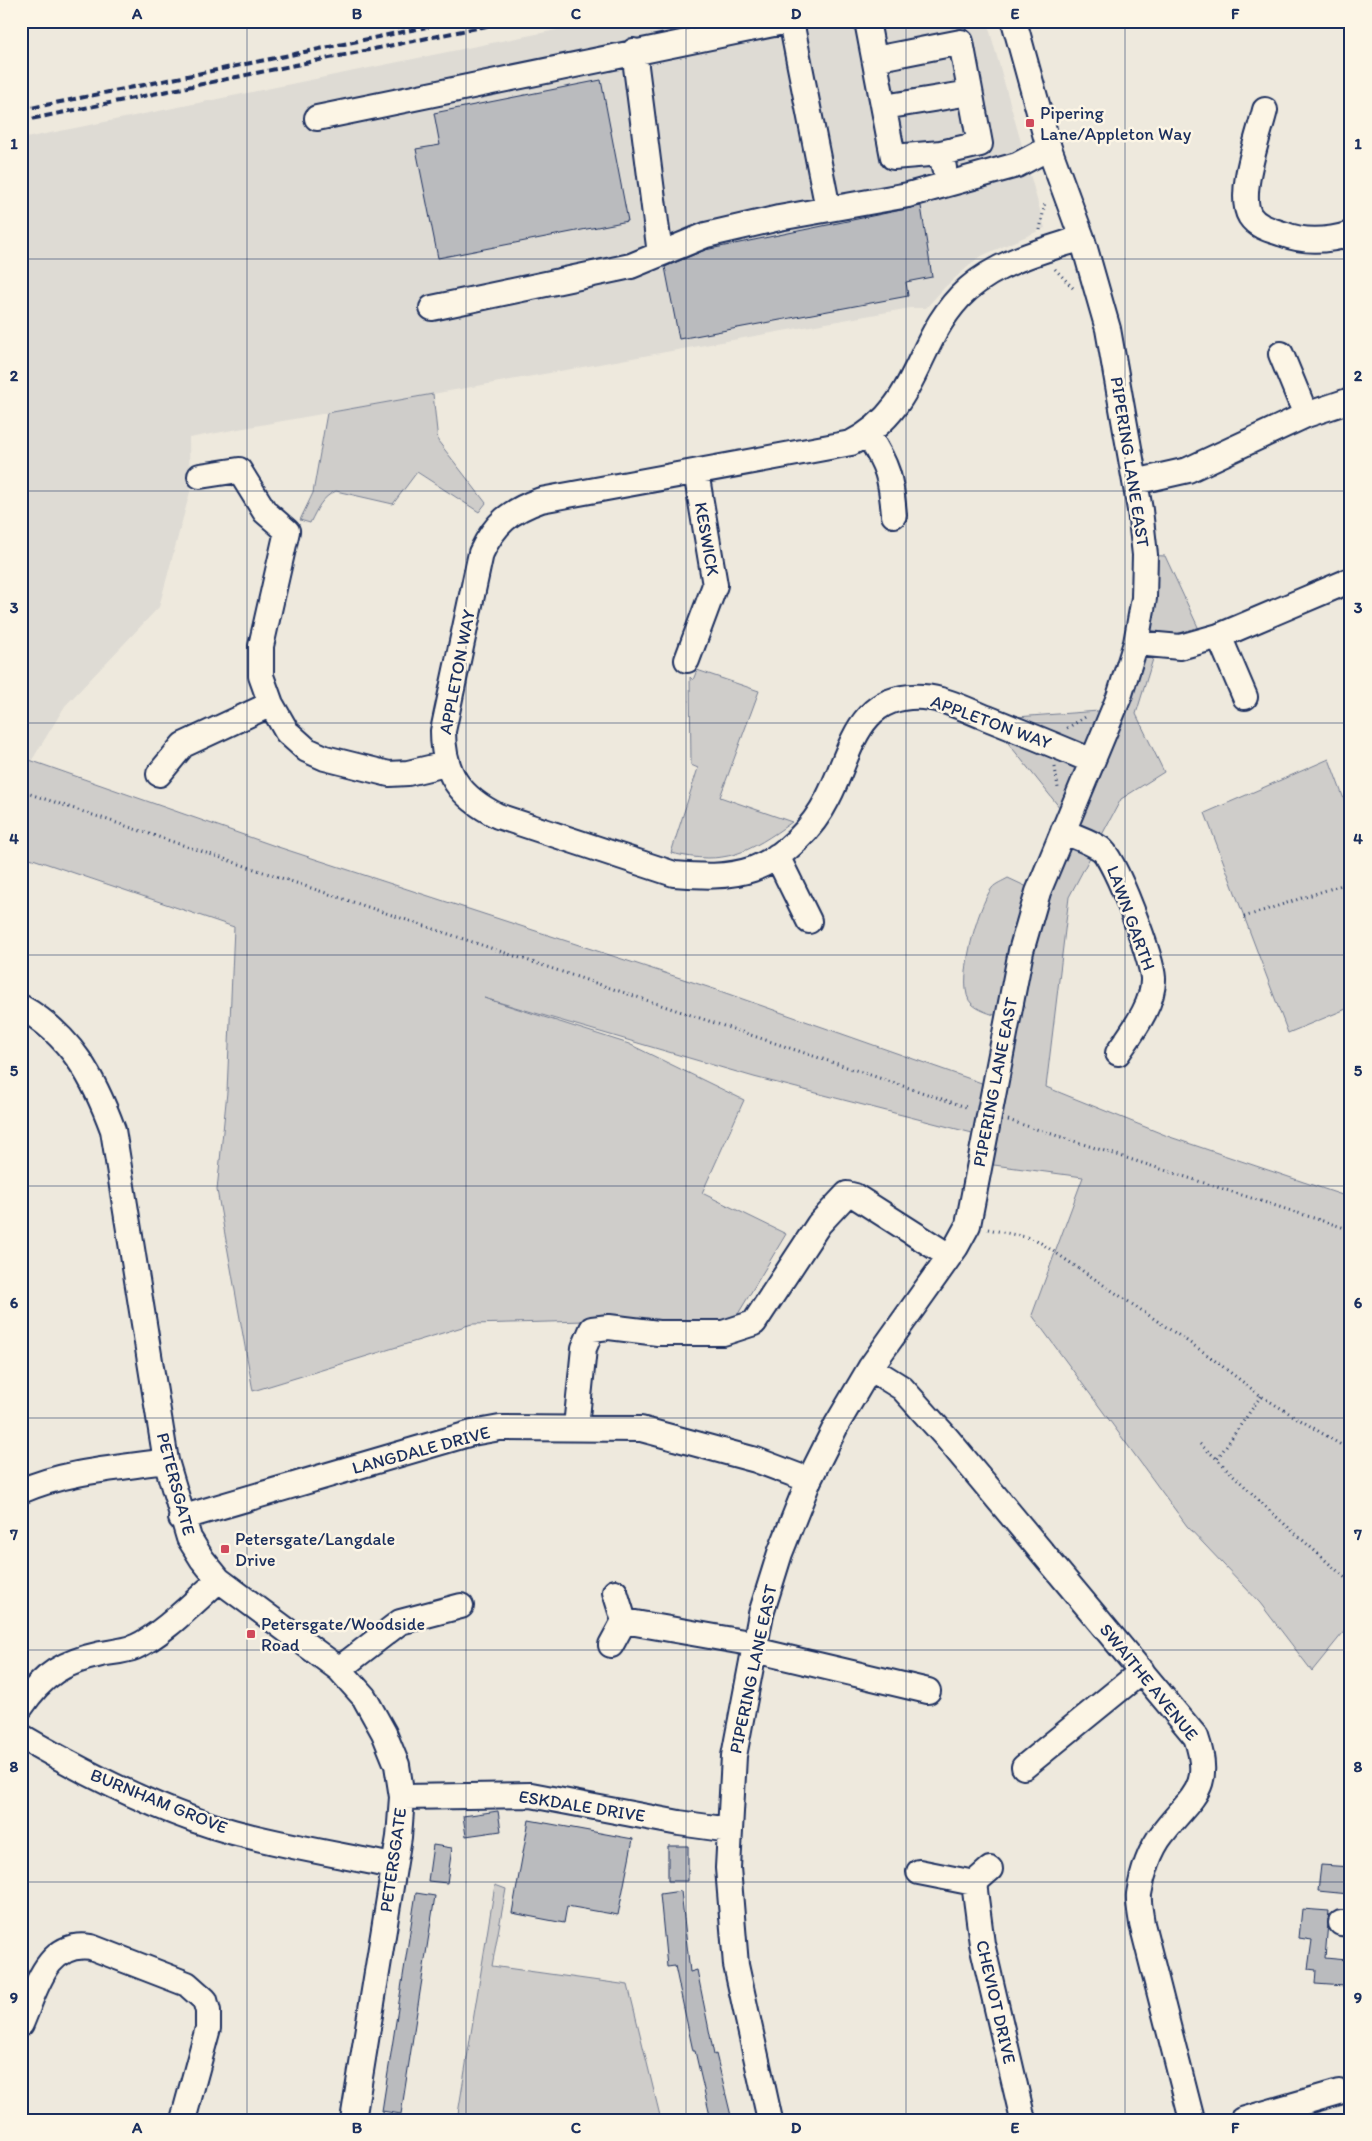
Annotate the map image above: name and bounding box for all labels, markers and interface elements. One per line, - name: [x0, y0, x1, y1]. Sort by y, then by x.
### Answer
- text: A: [131, 4, 143, 23]
- text: B: [352, 4, 363, 23]
- text: C: [571, 4, 582, 23]
- text: D: [791, 4, 802, 23]
- text: E: [1011, 4, 1020, 23]
- text: F: [1231, 4, 1240, 23]
- place label: Pipering Lane/Appleton Way: [1040, 102, 1192, 145]
- marker: Pipering Lane/Appleton Way: [1024, 117, 1036, 129]
- text: 1: [10, 134, 18, 153]
- text: 1: [1354, 134, 1362, 153]
- text: 2: [10, 366, 19, 385]
- text: 2: [1354, 366, 1363, 385]
- street label: PIPERING LANE EAST: [1106, 375, 1154, 549]
- street label: KESWICK: [690, 500, 724, 578]
- text: 3: [10, 598, 19, 617]
- text: 3: [1354, 598, 1363, 617]
- street label: APPLETON WAY: [434, 607, 480, 736]
- street label: APPLETON WAY: [928, 690, 1055, 754]
- text: 4: [9, 829, 19, 848]
- text: 4: [1353, 829, 1363, 848]
- street label: LAWN GARTH: [1102, 863, 1160, 973]
- street label: PIPERING LANE EAST: [968, 995, 1022, 1169]
- text: 5: [10, 1061, 19, 1080]
- text: 5: [1354, 1061, 1363, 1080]
- text: 6: [10, 1293, 19, 1312]
- text: 6: [1354, 1293, 1363, 1312]
- street label: LANGDALE DRIVE: [350, 1421, 492, 1479]
- street label: PETERSGATE: [152, 1430, 200, 1538]
- text: 7: [9, 1525, 18, 1544]
- text: 7: [1353, 1525, 1362, 1544]
- place label: Petersgate/Langdale Drive: [235, 1528, 395, 1571]
- marker: Petersgate/Langdale Drive: [219, 1543, 231, 1555]
- street label: PIPERING LANE EAST: [724, 1582, 782, 1756]
- place label: Petersgate/Woodside Road: [261, 1613, 425, 1656]
- street label: SWAITHE AVENUE: [1095, 1619, 1203, 1745]
- marker: Petersgate/Woodside Road: [245, 1628, 257, 1640]
- text: 8: [10, 1757, 19, 1776]
- text: 8: [1354, 1757, 1363, 1776]
- street label: BURNHAM GROVE: [87, 1763, 231, 1839]
- street label: ESKDALE DRIVE: [517, 1785, 647, 1827]
- street label: PETERSGATE: [375, 1806, 411, 1914]
- street label: CHEVIOT DRIVE: [971, 1938, 1021, 2066]
- text: 9: [10, 1988, 18, 2007]
- text: 9: [1354, 1988, 1362, 2007]
- text: A: [131, 2118, 143, 2137]
- text: B: [352, 2118, 363, 2137]
- text: C: [571, 2118, 582, 2137]
- text: D: [791, 2118, 802, 2137]
- text: E: [1011, 2118, 1020, 2137]
- text: F: [1231, 2118, 1240, 2137]

